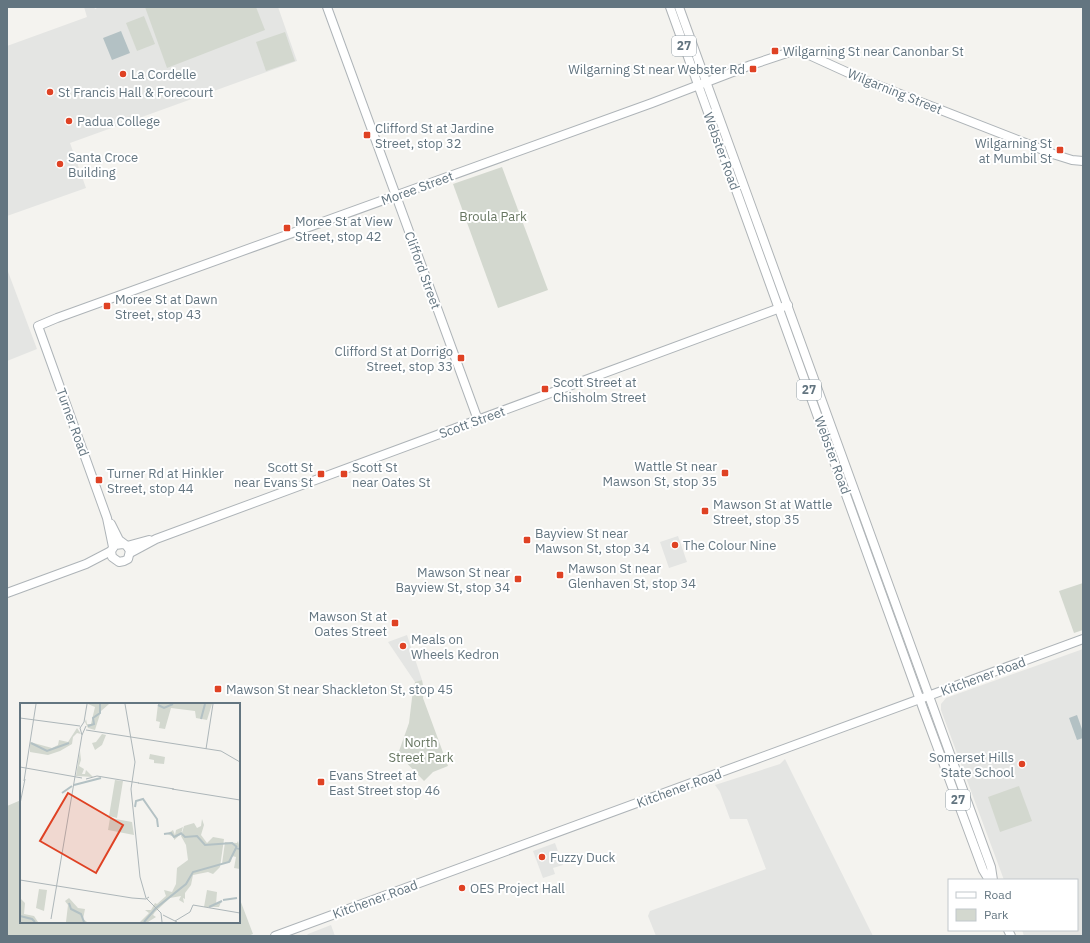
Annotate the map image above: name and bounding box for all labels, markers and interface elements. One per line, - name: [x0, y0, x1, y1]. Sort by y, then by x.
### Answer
- road number: 27: [672, 36, 696, 56]
- place label: Wilgarning St near Canonbar St: [783, 43, 964, 60]
- marker: Wilgarning St near Canonbar St: [770, 46, 780, 56]
- place label: Wilgarning St near Webster Rd: [568, 61, 745, 78]
- marker: Wilgarning St near Webster Rd: [748, 64, 758, 74]
- street label: Wilgarning Street: [845, 65, 945, 118]
- place label: La Cordelle: [131, 66, 196, 83]
- marker: La Cordelle: [118, 69, 128, 79]
- place label: St Francis Hall & Forecourt: [58, 84, 213, 101]
- marker: St Francis Hall & Forecourt: [45, 87, 55, 97]
- street label: Webster Road: [700, 110, 743, 192]
- place label: Padua College: [77, 113, 160, 130]
- marker: Padua College: [64, 116, 74, 126]
- place label: Clifford St at Jardine Street, stop 32: [375, 120, 494, 152]
- marker: Clifford St at Jardine Street, stop 32: [362, 130, 372, 140]
- place label: Wilgarning St at Mumbil St: [975, 135, 1052, 167]
- marker: Wilgarning St at Mumbil St: [1055, 145, 1065, 155]
- place label: Santa Croce Building: [68, 149, 138, 181]
- marker: Santa Croce Building: [55, 159, 65, 169]
- street label: Moree Street: [379, 168, 456, 209]
- park label: Broula Park: [459, 208, 527, 225]
- place label: Moree St at View Street, stop 42: [295, 213, 393, 245]
- marker: Moree St at View Street, stop 42: [282, 223, 292, 233]
- street label: Clifford Street: [401, 229, 444, 311]
- place label: Moree St at Dawn Street, stop 43: [115, 291, 218, 323]
- marker: Moree St at Dawn Street, stop 43: [102, 301, 112, 311]
- place label: Clifford St at Dorrigo Street, stop 33: [335, 343, 453, 375]
- marker: Clifford St at Dorrigo Street, stop 33: [456, 353, 466, 363]
- place label: Scott Street at Chisholm Street: [553, 374, 646, 406]
- road number: 27: [797, 380, 821, 400]
- marker: Scott Street at Chisholm Street: [540, 384, 550, 394]
- street label: Turner Road: [52, 386, 93, 459]
- street label: Scott Street: [437, 403, 508, 442]
- street label: Webster Road: [811, 414, 854, 496]
- place label: Wattle St near Mawson St, stop 35: [603, 458, 717, 490]
- place label: Scott St near Evans St: [234, 459, 313, 491]
- place label: Scott St near Oates St: [352, 459, 431, 491]
- place label: Turner Rd at Hinkler Street, stop 44: [107, 465, 224, 497]
- marker: Wattle St near Mawson St, stop 35: [720, 468, 730, 478]
- marker: Scott St near Evans St: [316, 469, 326, 479]
- marker: Scott St near Oates St: [339, 469, 349, 479]
- marker: Turner Rd at Hinkler Street, stop 44: [94, 475, 104, 485]
- place label: Mawson St at Wattle Street, stop 35: [713, 496, 832, 528]
- marker: Mawson St at Wattle Street, stop 35: [700, 506, 710, 516]
- place label: Bayview St near Mawson St, stop 34: [535, 525, 650, 557]
- marker: Bayview St near Mawson St, stop 34: [522, 535, 532, 545]
- place label: The Colour Nine: [683, 537, 776, 554]
- marker: The Colour Nine: [670, 540, 680, 550]
- place label: Mawson St near Glenhaven St, stop 34: [568, 560, 696, 592]
- place label: Mawson St near Bayview St, stop 34: [395, 564, 510, 596]
- marker: Mawson St near Glenhaven St, stop 34: [555, 570, 565, 580]
- marker: Mawson St near Bayview St, stop 34: [513, 574, 523, 584]
- place label: Mawson St at Oates Street: [309, 608, 387, 640]
- marker: Mawson St at Oates Street: [390, 618, 400, 628]
- place label: Meals on Wheels Kedron: [411, 631, 499, 663]
- marker: Meals on Wheels Kedron: [398, 641, 408, 651]
- street label: Kitchener Road: [938, 653, 1028, 700]
- place label: Mawson St near Shackleton St, stop 45: [226, 681, 453, 698]
- marker: Mawson St near Shackleton St, stop 45: [213, 684, 223, 694]
- inset map: [20, 703, 240, 923]
- park label: North Street Park: [388, 734, 454, 766]
- place label: Somerset Hills State School: [929, 749, 1014, 781]
- marker: Somerset Hills State School: [1017, 759, 1027, 769]
- street label: Kitchener Road: [634, 765, 724, 812]
- place label: Evans Street at East Street stop 46: [329, 767, 440, 799]
- marker: Evans Street at East Street stop 46: [316, 777, 326, 787]
- road number: 27: [946, 790, 970, 810]
- place label: Fuzzy Duck: [550, 849, 616, 866]
- marker: Fuzzy Duck: [537, 852, 547, 862]
- street label: Kitchener Road: [330, 876, 420, 923]
- legend: [948, 879, 1078, 931]
- place label: OES Project Hall: [470, 880, 565, 897]
- marker: OES Project Hall: [457, 883, 467, 893]
- text: Road: [984, 887, 1012, 902]
- text: Park: [984, 907, 1009, 922]

